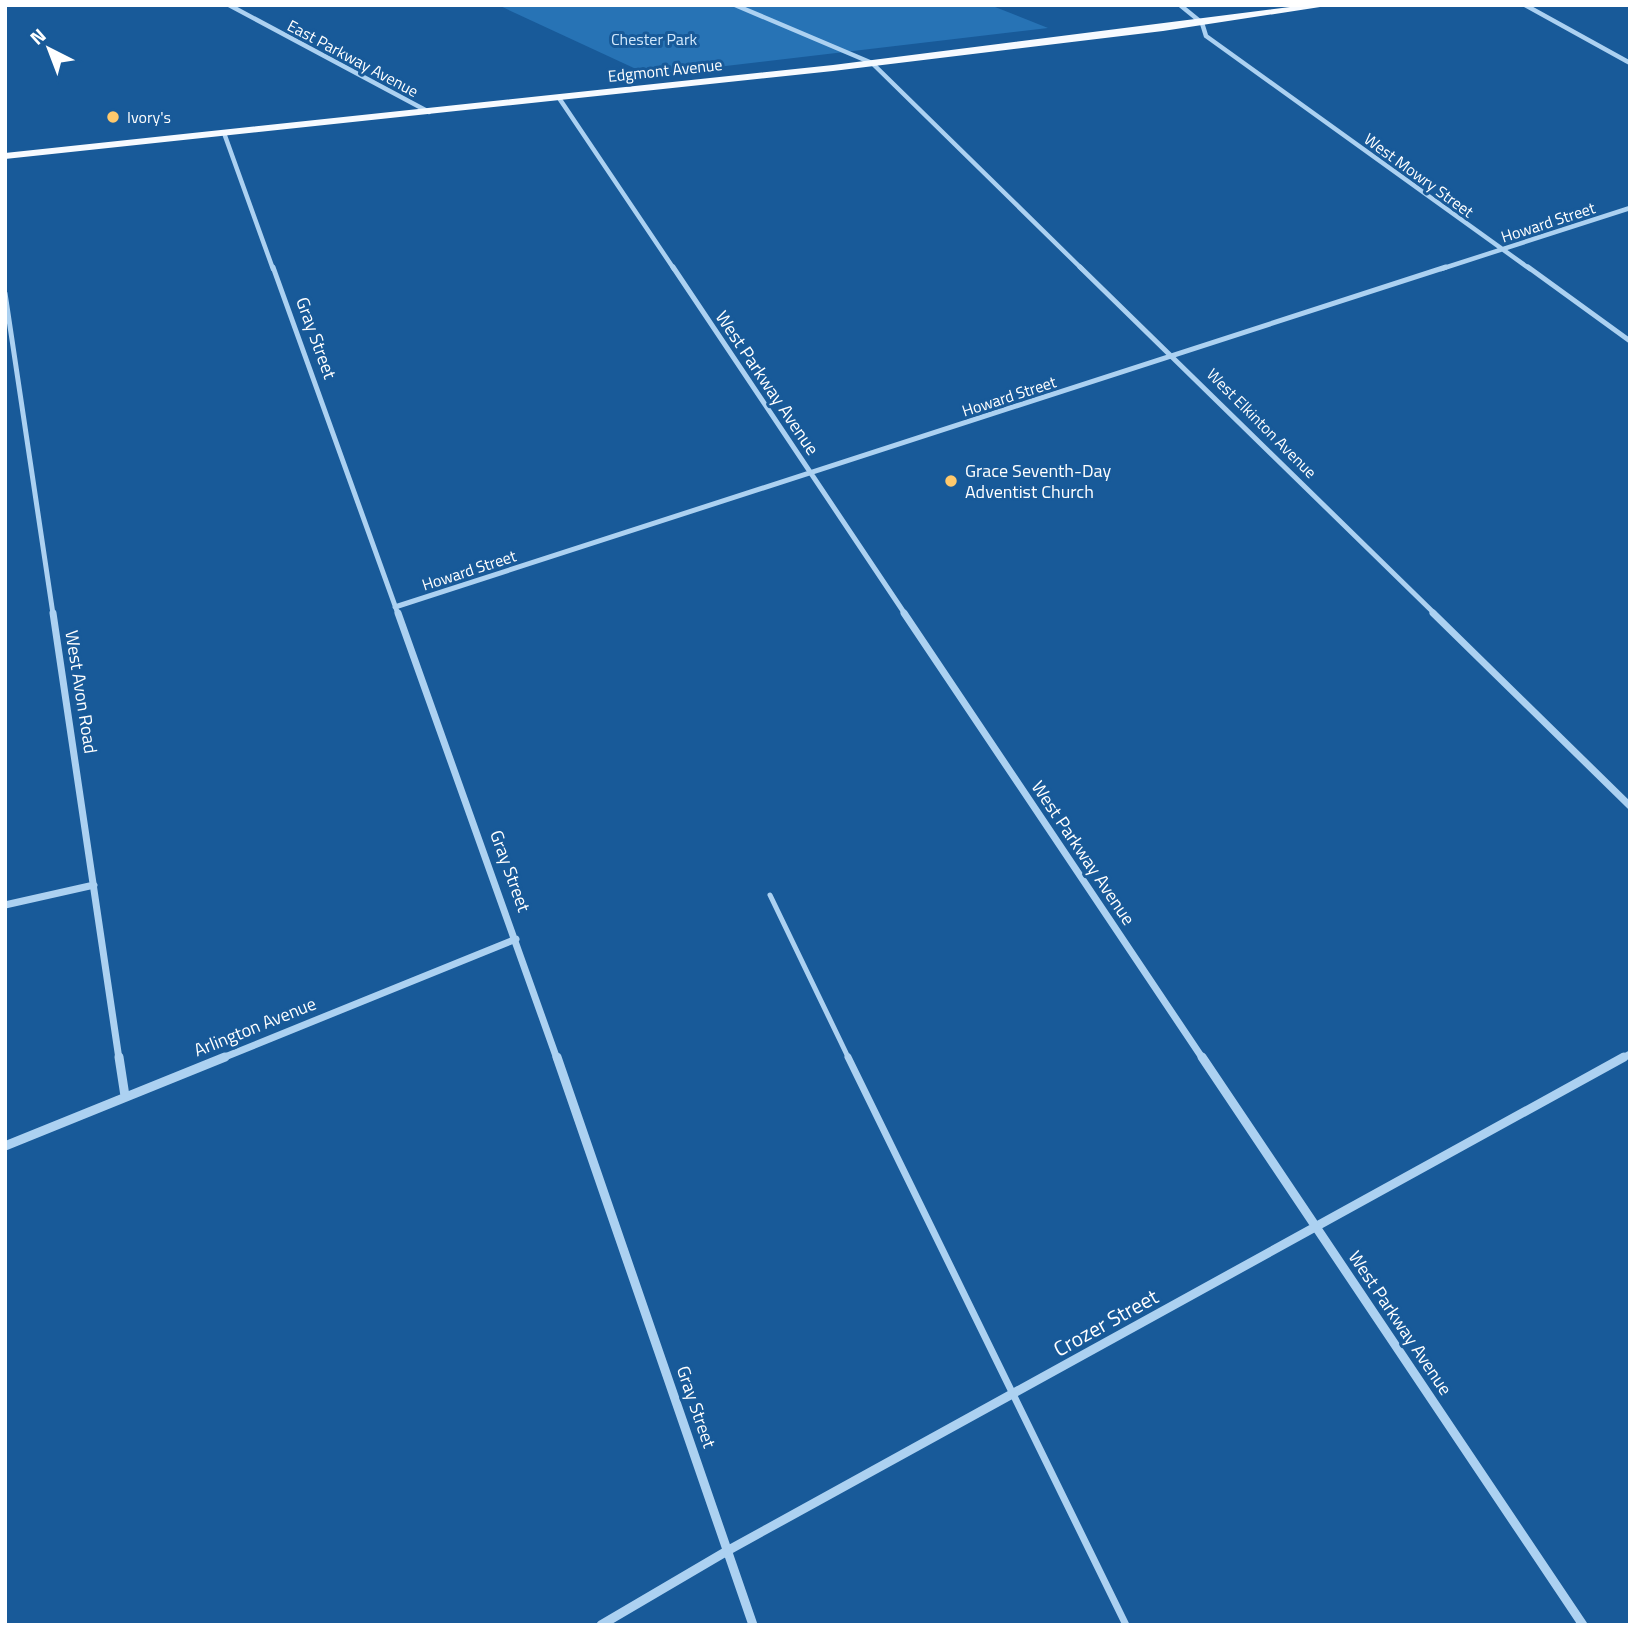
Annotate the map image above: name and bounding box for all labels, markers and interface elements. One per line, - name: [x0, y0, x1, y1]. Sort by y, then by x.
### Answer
- street label: East Parkway Avenue: [283, 13, 423, 103]
- north arrow: [14, 14, 84, 84]
- text: N: [23, 21, 52, 51]
- park label: Chester Park: [611, 27, 697, 51]
- street label: Edgmont Avenue: [607, 52, 723, 88]
- place label: Ivory's: [127, 105, 171, 129]
- marker: Ivory's: [105, 109, 121, 125]
- street label: West Mowry Street: [1359, 127, 1479, 223]
- street label: Howard Street: [1498, 195, 1599, 249]
- street label: Gray Street: [289, 293, 344, 383]
- street label: West Parkway Avenue: [709, 305, 826, 460]
- street label: West Elkinton Avenue: [1202, 363, 1322, 483]
- street label: Howard Street: [959, 369, 1060, 423]
- place label: Grace Seventh-Day Adventist Church: [965, 457, 1111, 505]
- marker: Grace Seventh-Day Adventist Church: [943, 473, 959, 489]
- street label: Howard Street: [419, 543, 520, 597]
- street label: West Avon Road: [58, 628, 105, 755]
- street label: West Parkway Avenue: [1025, 775, 1142, 930]
- street label: Gray Street: [483, 826, 538, 916]
- street label: Arlington Avenue: [190, 990, 320, 1063]
- street label: West Parkway Avenue: [1342, 1245, 1459, 1400]
- street label: Crozer Street: [1047, 1280, 1164, 1364]
- street label: Gray Street: [670, 1362, 723, 1452]

